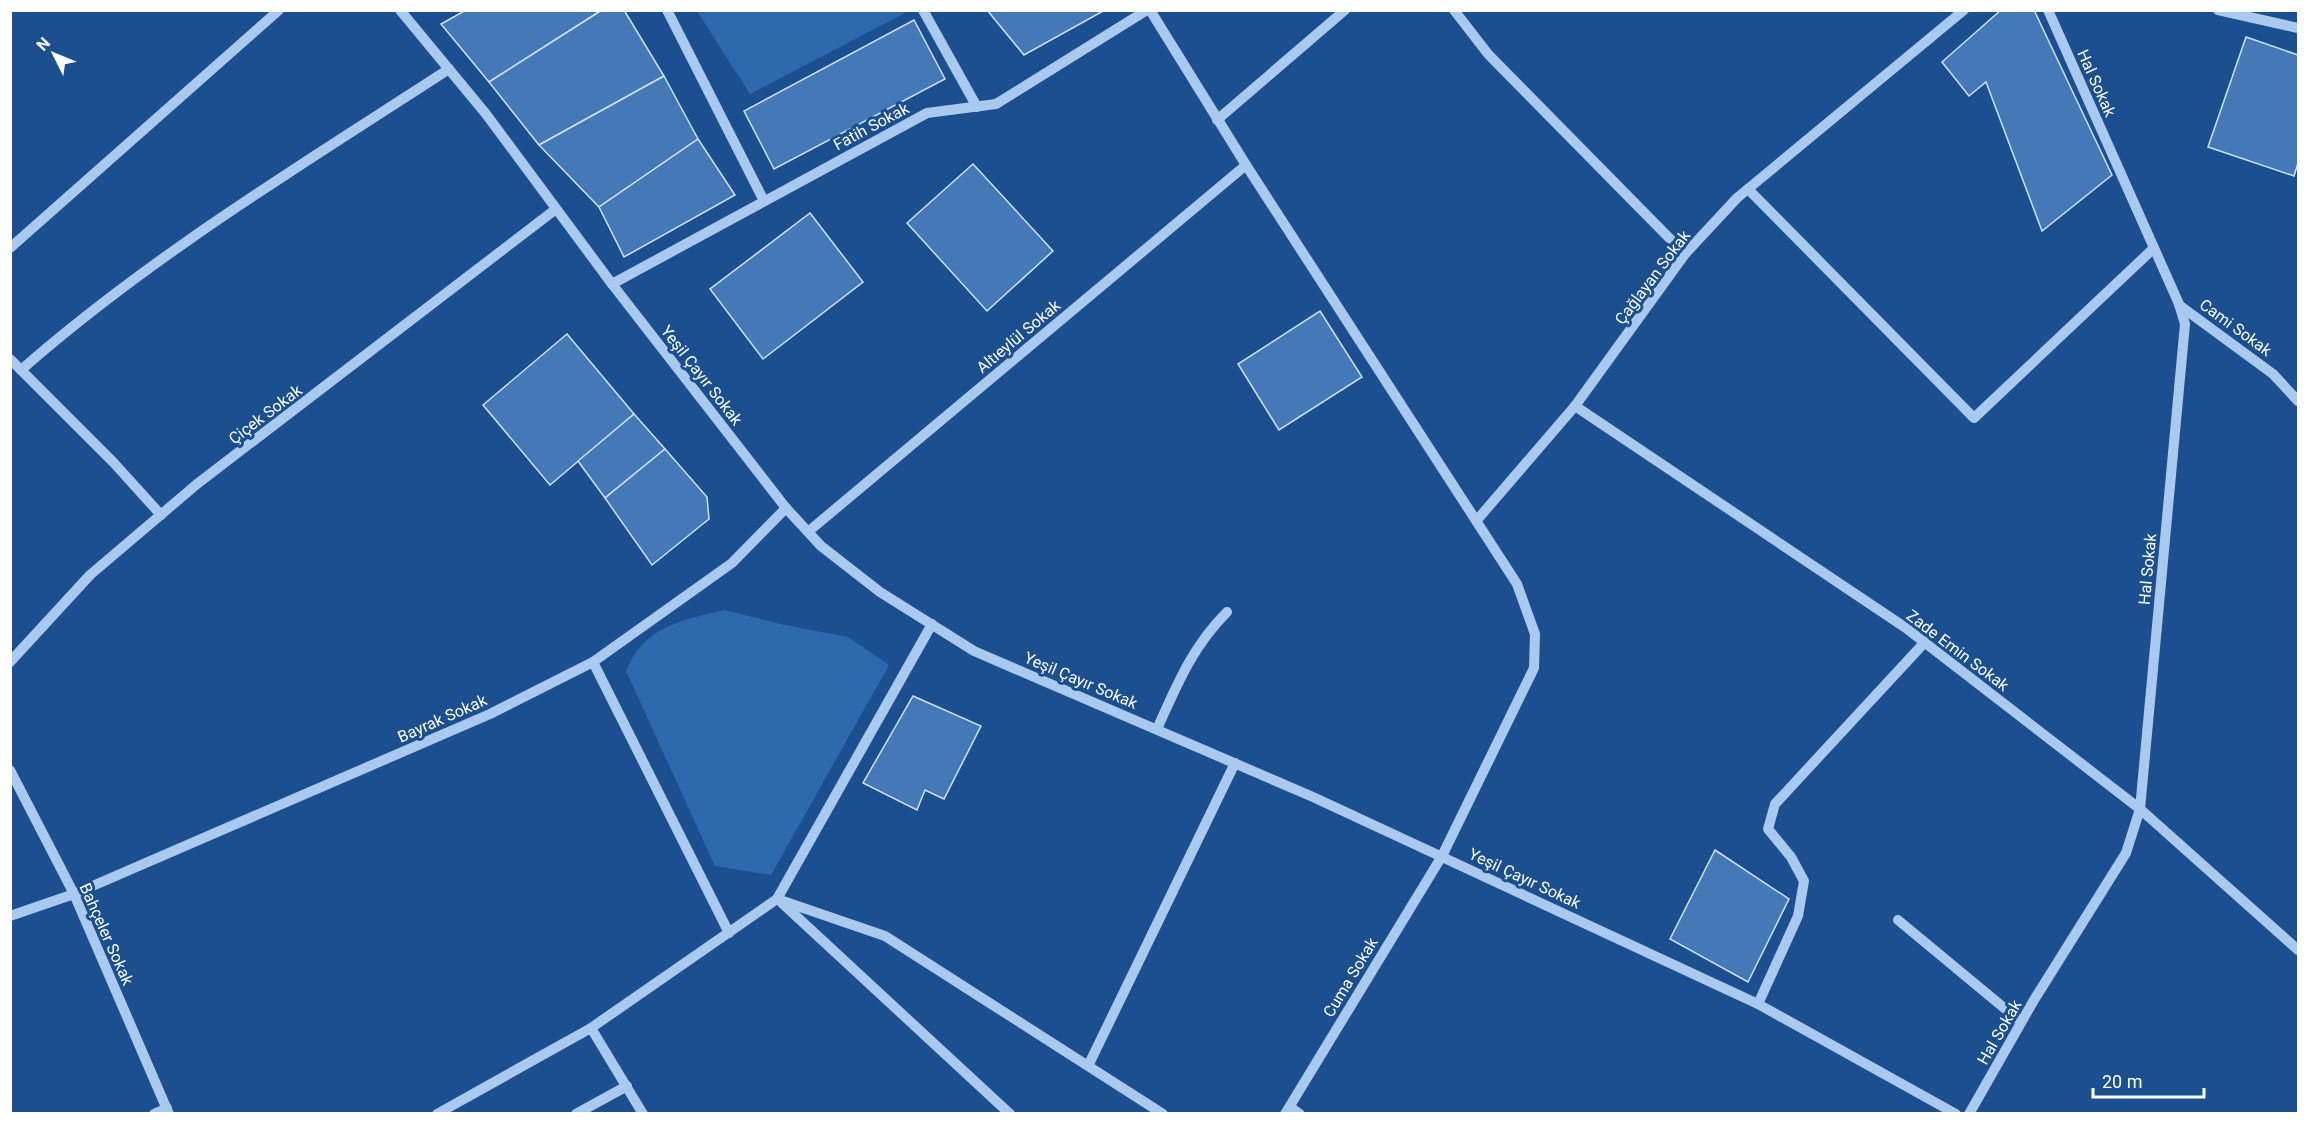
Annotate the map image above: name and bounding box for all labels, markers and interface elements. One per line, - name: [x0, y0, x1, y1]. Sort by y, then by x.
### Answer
- north arrow: [24, 24, 84, 84]
- text: N: [33, 34, 54, 55]
- street label: Hal Sokak: [2073, 47, 2120, 121]
- street label: Fatih Sokak: [830, 98, 913, 154]
- street label: Çağlayan Sokak: [1611, 226, 1695, 328]
- street label: Altıeylül Sokak: [973, 295, 1065, 377]
- street label: Cami Sokak: [2196, 295, 2276, 360]
- street label: Yeşil Çayır Sokak: [657, 322, 747, 430]
- street label: Çiçek Sokak: [225, 380, 306, 448]
- street label: Hal Sokak: [2135, 532, 2160, 606]
- street label: Zade Emin Sokak: [1903, 606, 2013, 696]
- street label: Yeşil Çayır Sokak: [1021, 648, 1141, 713]
- street label: Bayrak Sokak: [395, 690, 491, 747]
- street label: Yeşil Çayır Sokak: [1466, 844, 1584, 913]
- street label: Bahçeler Sokak: [76, 880, 138, 989]
- street label: Cuma Sokak: [1319, 933, 1382, 1021]
- street label: Hal Sokak: [1973, 996, 2026, 1068]
- scale bar: [2093, 1061, 2204, 1099]
- text: 20 m: [2102, 1071, 2142, 1092]

